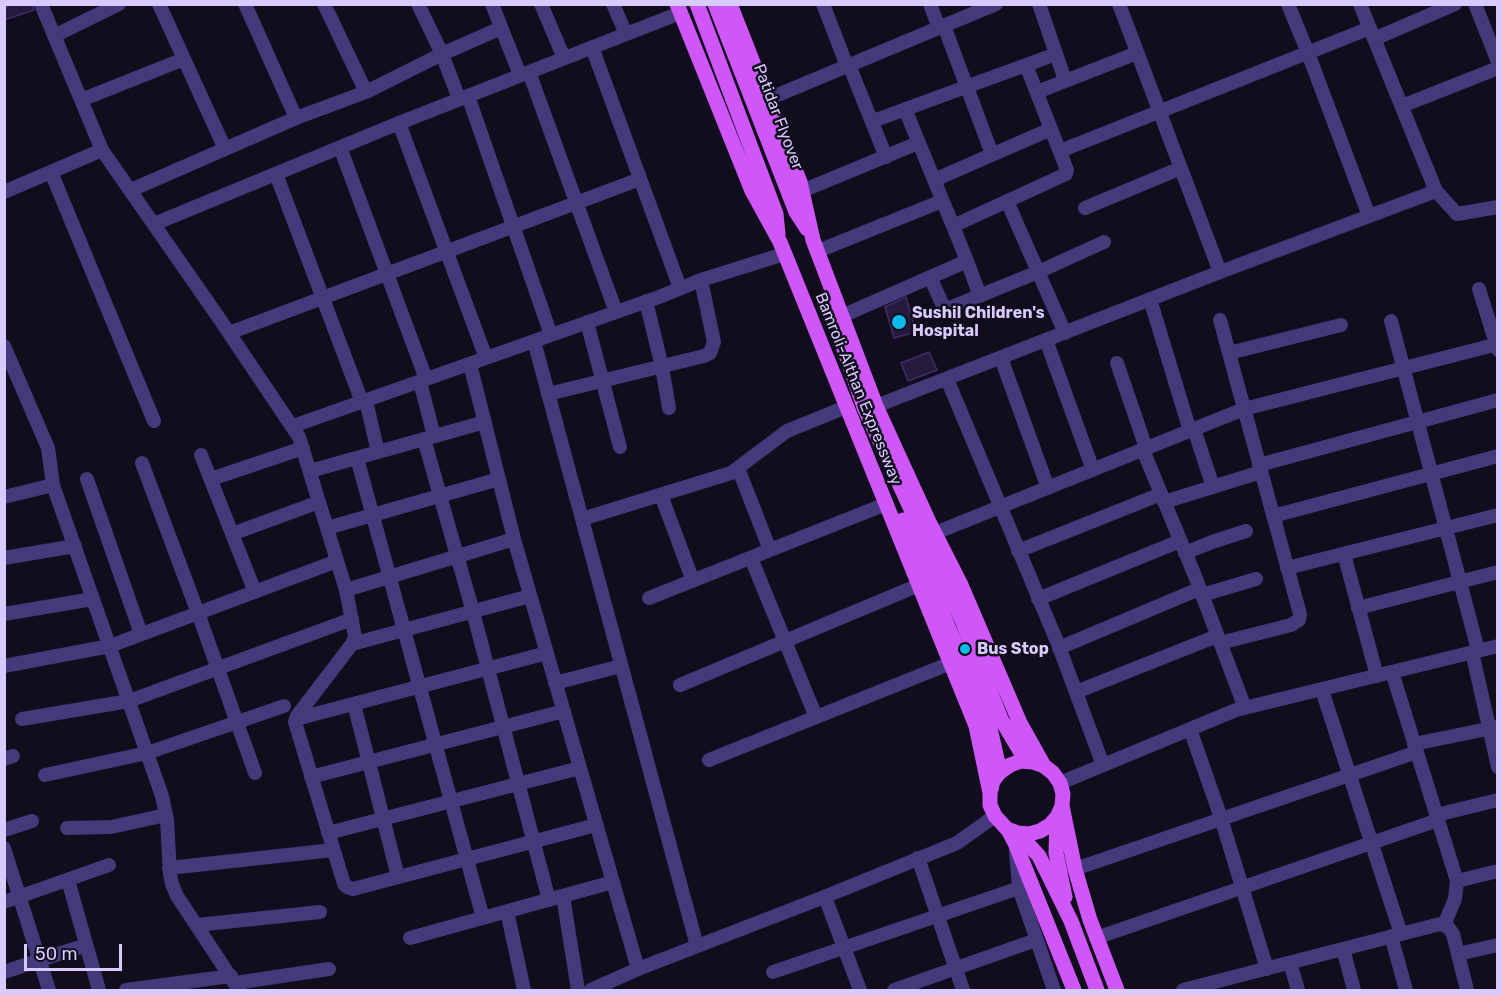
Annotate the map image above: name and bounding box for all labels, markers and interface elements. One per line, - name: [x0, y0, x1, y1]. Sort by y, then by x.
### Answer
- street label: Patidar Flyover: [749, 61, 807, 173]
- street label: Bamroli-Althan Expressway: [811, 290, 905, 488]
- place label: Sushil Children's Hospital: [912, 303, 1045, 341]
- marker: Sushil Children's Hospital: [890, 313, 908, 331]
- place label: Bus Stop: [977, 639, 1049, 659]
- marker: Bus Stop: [958, 642, 972, 656]
- scale bar: [27, 932, 124, 970]
- text: 50 m: [35, 943, 78, 965]

